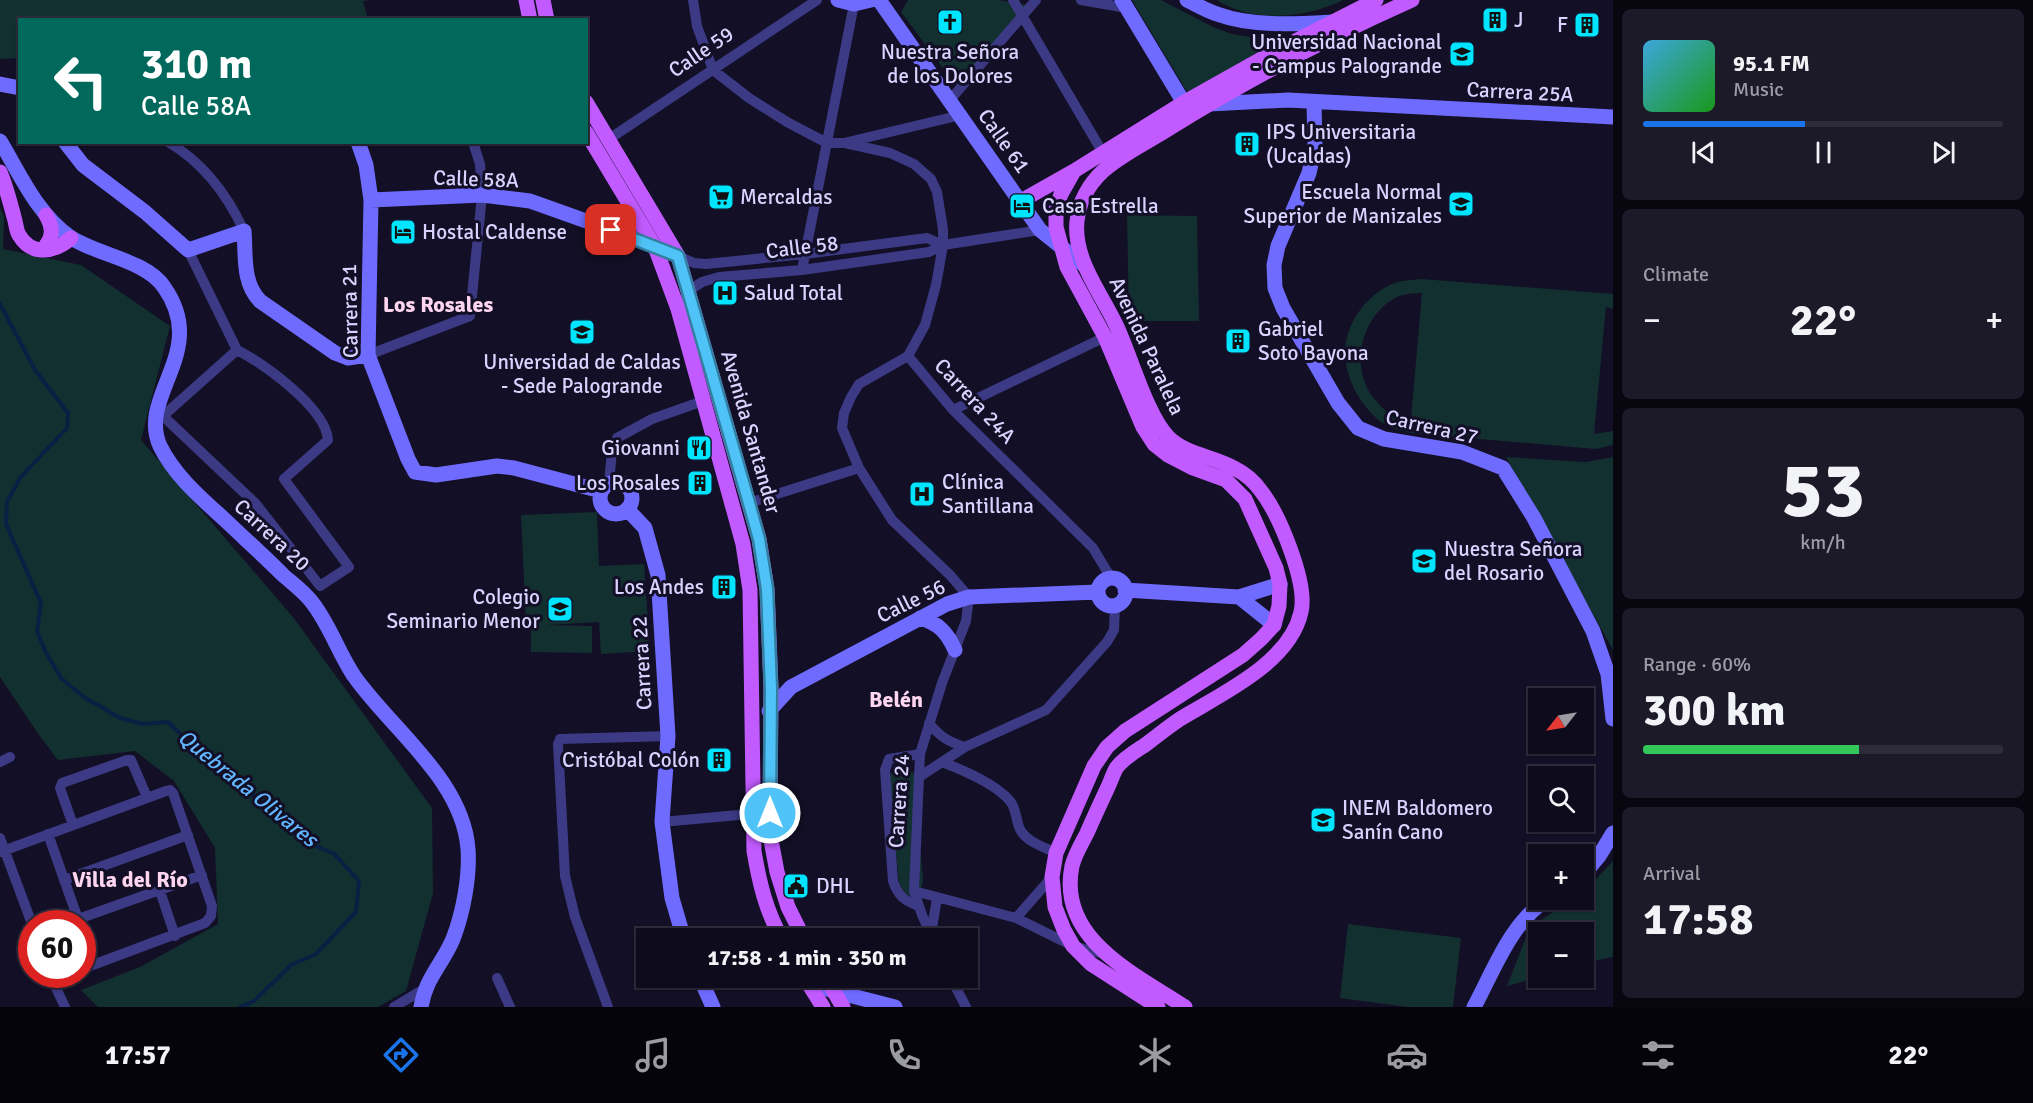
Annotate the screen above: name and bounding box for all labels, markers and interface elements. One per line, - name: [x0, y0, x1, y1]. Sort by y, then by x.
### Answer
- building icon: J: [1480, 5, 1510, 35]
- church icon: Nuestra Señora de los Dolores: [935, 7, 965, 37]
- place label: J: [1514, 7, 1523, 33]
- building icon: F: [1572, 10, 1602, 40]
- place label: F: [1557, 12, 1568, 38]
- street label: Calle 59: [664, 21, 738, 83]
- place label: Universidad Nacional - Campus Palogrande: [1251, 29, 1442, 79]
- text: 310 m: [141, 39, 252, 90]
- place label: Nuestra Señora de los Dolores: [881, 39, 1019, 89]
- school or university icon: Universidad Nacional - Campus Palogrande: [1447, 39, 1477, 69]
- icon: left: [42, 42, 120, 120]
- text: 95.1 FM: [1733, 50, 1810, 77]
- street label: Carrera 25A: [1466, 76, 1574, 108]
- text: Music: [1733, 77, 1784, 102]
- text: Calle 58A: [141, 90, 251, 123]
- street label: Calle 61: [972, 104, 1036, 178]
- place label: IPS Universitaria (Ucaldas): [1266, 119, 1416, 169]
- building icon: IPS Universitaria (Ucaldas): [1232, 129, 1262, 159]
- icon: previous: [1687, 136, 1720, 169]
- icon: pause: [1807, 136, 1840, 169]
- icon: next: [1927, 136, 1960, 169]
- street label: Calle 58A: [433, 165, 519, 193]
- place label: Escuela Normal Superior de Manizales: [1243, 179, 1442, 229]
- supermarket icon: Mercaldas: [706, 182, 736, 212]
- place label: Mercaldas: [740, 184, 832, 210]
- school or university icon: Escuela Normal Superior de Manizales: [1446, 189, 1476, 219]
- hotel icon: Casa Estrella: [1007, 191, 1037, 221]
- place label: Casa Estrella: [1042, 193, 1159, 219]
- pin: [585, 204, 636, 255]
- icon: arrive: [594, 213, 627, 246]
- hotel icon: Hostal Caldense: [388, 217, 418, 247]
- place label: Hostal Caldense: [422, 219, 567, 245]
- street label: Calle 58: [764, 230, 840, 264]
- text: Climate: [1643, 262, 1709, 287]
- street label: Carrera 21: [336, 264, 364, 358]
- street label: Avenida Paralela: [1104, 273, 1190, 419]
- hospital icon: Salud Total: [710, 278, 740, 308]
- place label: Salud Total: [744, 280, 843, 306]
- district label: Los Rosales: [383, 291, 493, 318]
- text: 22°: [1790, 293, 1856, 348]
- text: −: [1643, 300, 1661, 341]
- text: +: [1985, 300, 2003, 341]
- place label: Gabriel Soto Bayona: [1258, 316, 1369, 366]
- school or university icon: Universidad de Caldas - Sede Palogrande: [567, 317, 597, 347]
- building icon: Gabriel Soto Bayona: [1223, 326, 1253, 356]
- street label: Avenida Santander: [715, 347, 787, 517]
- place label: Universidad de Caldas - Sede Palogrande: [483, 349, 681, 399]
- street label: Carrera 24A: [929, 353, 1021, 449]
- street label: Carrera 27: [1383, 404, 1481, 450]
- restaurant icon: Giovanni: [684, 433, 714, 463]
- place label: Giovanni: [601, 435, 680, 461]
- text: 53: [1781, 443, 1865, 539]
- building icon: Los Rosales: [685, 468, 715, 498]
- place label: Clínica Santillana: [942, 469, 1034, 519]
- place label: Los Rosales: [576, 470, 680, 496]
- hospital icon: Clínica Santillana: [907, 479, 937, 509]
- street label: Carrera 20: [229, 493, 315, 577]
- text: km/h: [1800, 530, 1846, 555]
- place label: Nuestra Señora del Rosario: [1444, 536, 1582, 586]
- school or university icon: Nuestra Señora del Rosario: [1409, 546, 1439, 576]
- building icon: Los Andes: [709, 572, 739, 602]
- street label: Calle 56: [873, 573, 949, 629]
- place label: Los Andes: [614, 574, 704, 600]
- place label: Colegio Seminario Menor: [386, 584, 540, 634]
- school or university icon: Colegio Seminario Menor: [545, 594, 575, 624]
- street label: Carrera 22: [627, 615, 657, 711]
- text: Range · 60%: [1643, 652, 1751, 677]
- text: 300 km: [1643, 683, 1786, 738]
- district label: Belén: [869, 686, 923, 713]
- north arrow: [1528, 688, 1594, 754]
- map controls: [1528, 688, 1594, 988]
- water label: Quebrada Olivares: [173, 724, 325, 854]
- building icon: Cristóbal Colón: [704, 745, 734, 775]
- place label: Cristóbal Colón: [562, 747, 700, 773]
- street label: Carrera 24: [883, 753, 915, 849]
- button: search: [1528, 766, 1594, 832]
- position arrow: [738, 781, 802, 845]
- place label: INEM Baldomero Sanín Cano: [1342, 795, 1493, 845]
- school or university icon: INEM Baldomero Sanín Cano: [1308, 805, 1338, 835]
- button: +: [1528, 844, 1594, 910]
- text: Arrival: [1643, 861, 1701, 886]
- district label: Villa del Río: [72, 866, 188, 893]
- public building icon: DHL: [781, 871, 811, 901]
- place label: DHL: [816, 873, 855, 899]
- text: 17:58: [1643, 892, 1753, 947]
- speed limit sign: 60: [18, 910, 96, 988]
- button: −: [1528, 922, 1594, 988]
- text: 17:58 · 1 min · 350 m: [707, 944, 907, 971]
- icon: directions: [380, 1034, 422, 1076]
- icon: music: [632, 1034, 674, 1076]
- icon: phone: [883, 1034, 925, 1076]
- icon: climate: [1134, 1034, 1176, 1076]
- icon: car: [1386, 1034, 1428, 1076]
- icon: filters: [1637, 1034, 1679, 1076]
- text: 17:57: [105, 1039, 171, 1072]
- text: 22°: [1888, 1039, 1928, 1072]

